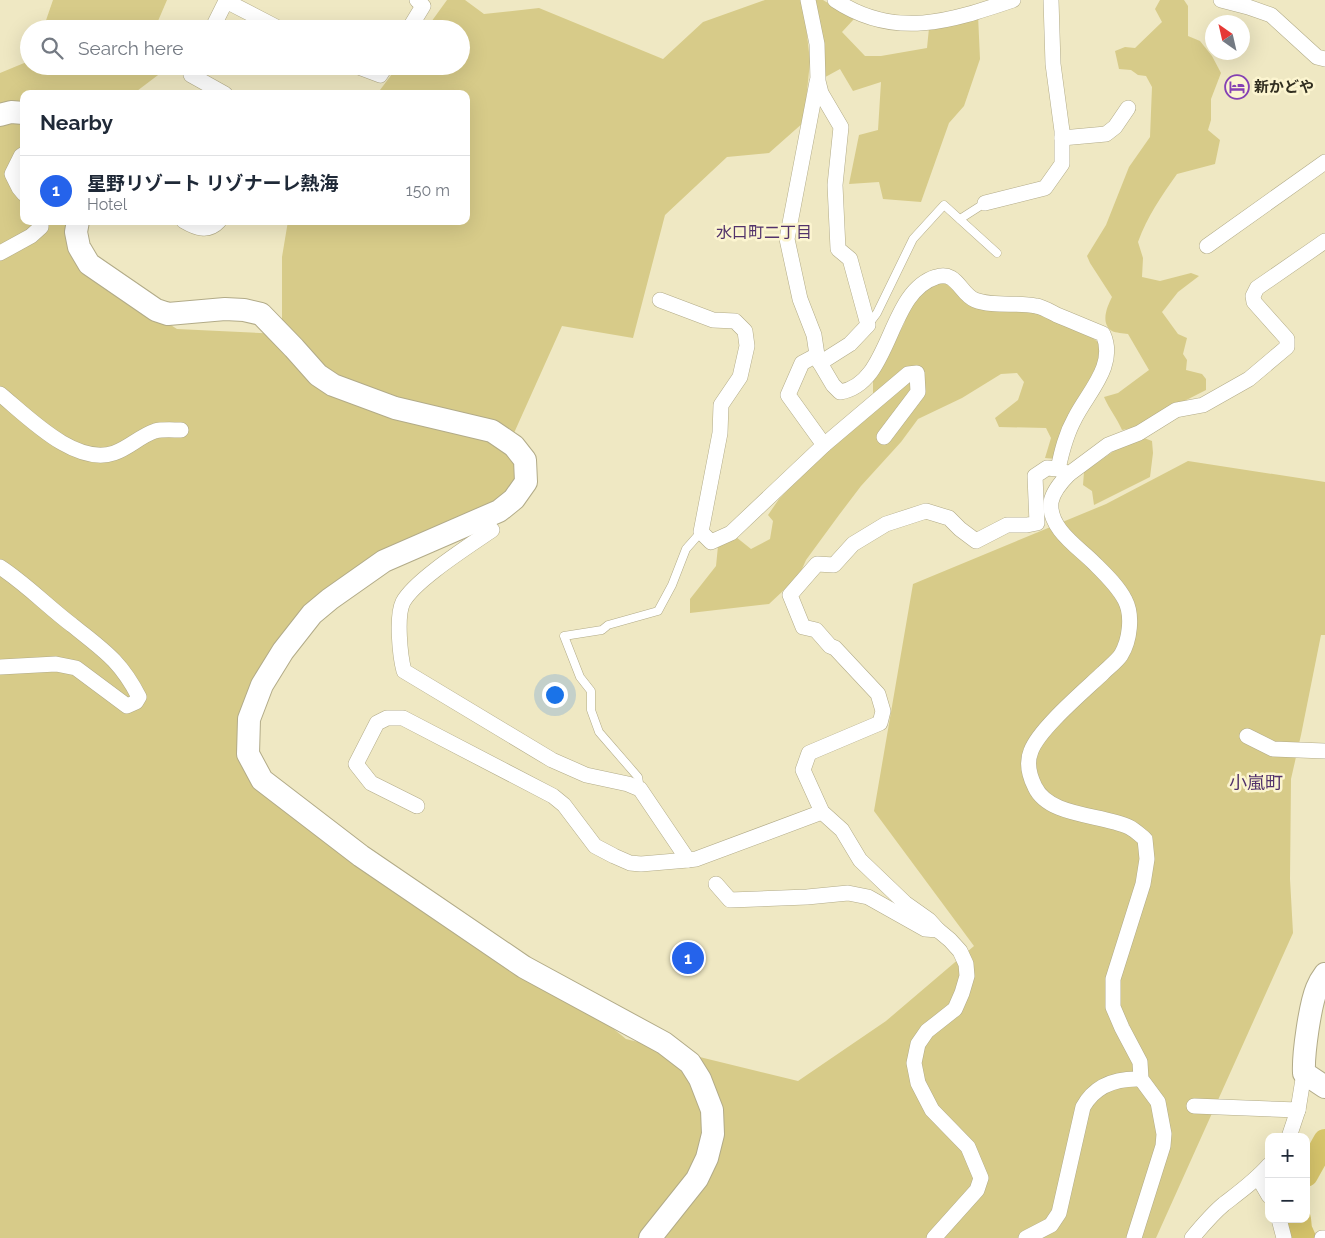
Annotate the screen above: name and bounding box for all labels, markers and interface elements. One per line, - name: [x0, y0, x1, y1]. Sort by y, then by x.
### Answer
- north arrow: [1205, 15, 1250, 60]
- search box: [20, 20, 470, 75]
- icon: search: [38, 34, 66, 62]
- text: Search here: [78, 37, 184, 59]
- hotel icon: 新かどや: [1224, 74, 1250, 100]
- place label: 新かどや: [1254, 78, 1314, 96]
- text: Nearby: [40, 110, 113, 135]
- text: 星野リゾート リゾナーレ熱海: [87, 172, 339, 194]
- text: 1: [52, 181, 60, 200]
- text: 150 m: [406, 181, 450, 200]
- text: Hotel: [87, 195, 127, 214]
- district label: 水口町二丁目: [716, 223, 812, 242]
- your location: [542, 682, 568, 708]
- district label: 小嵐町: [1229, 772, 1283, 793]
- pin: 1: [672, 939, 704, 977]
- map controls: [1265, 1133, 1310, 1223]
- button: +: [1265, 1133, 1310, 1178]
- button: −: [1265, 1178, 1310, 1223]

